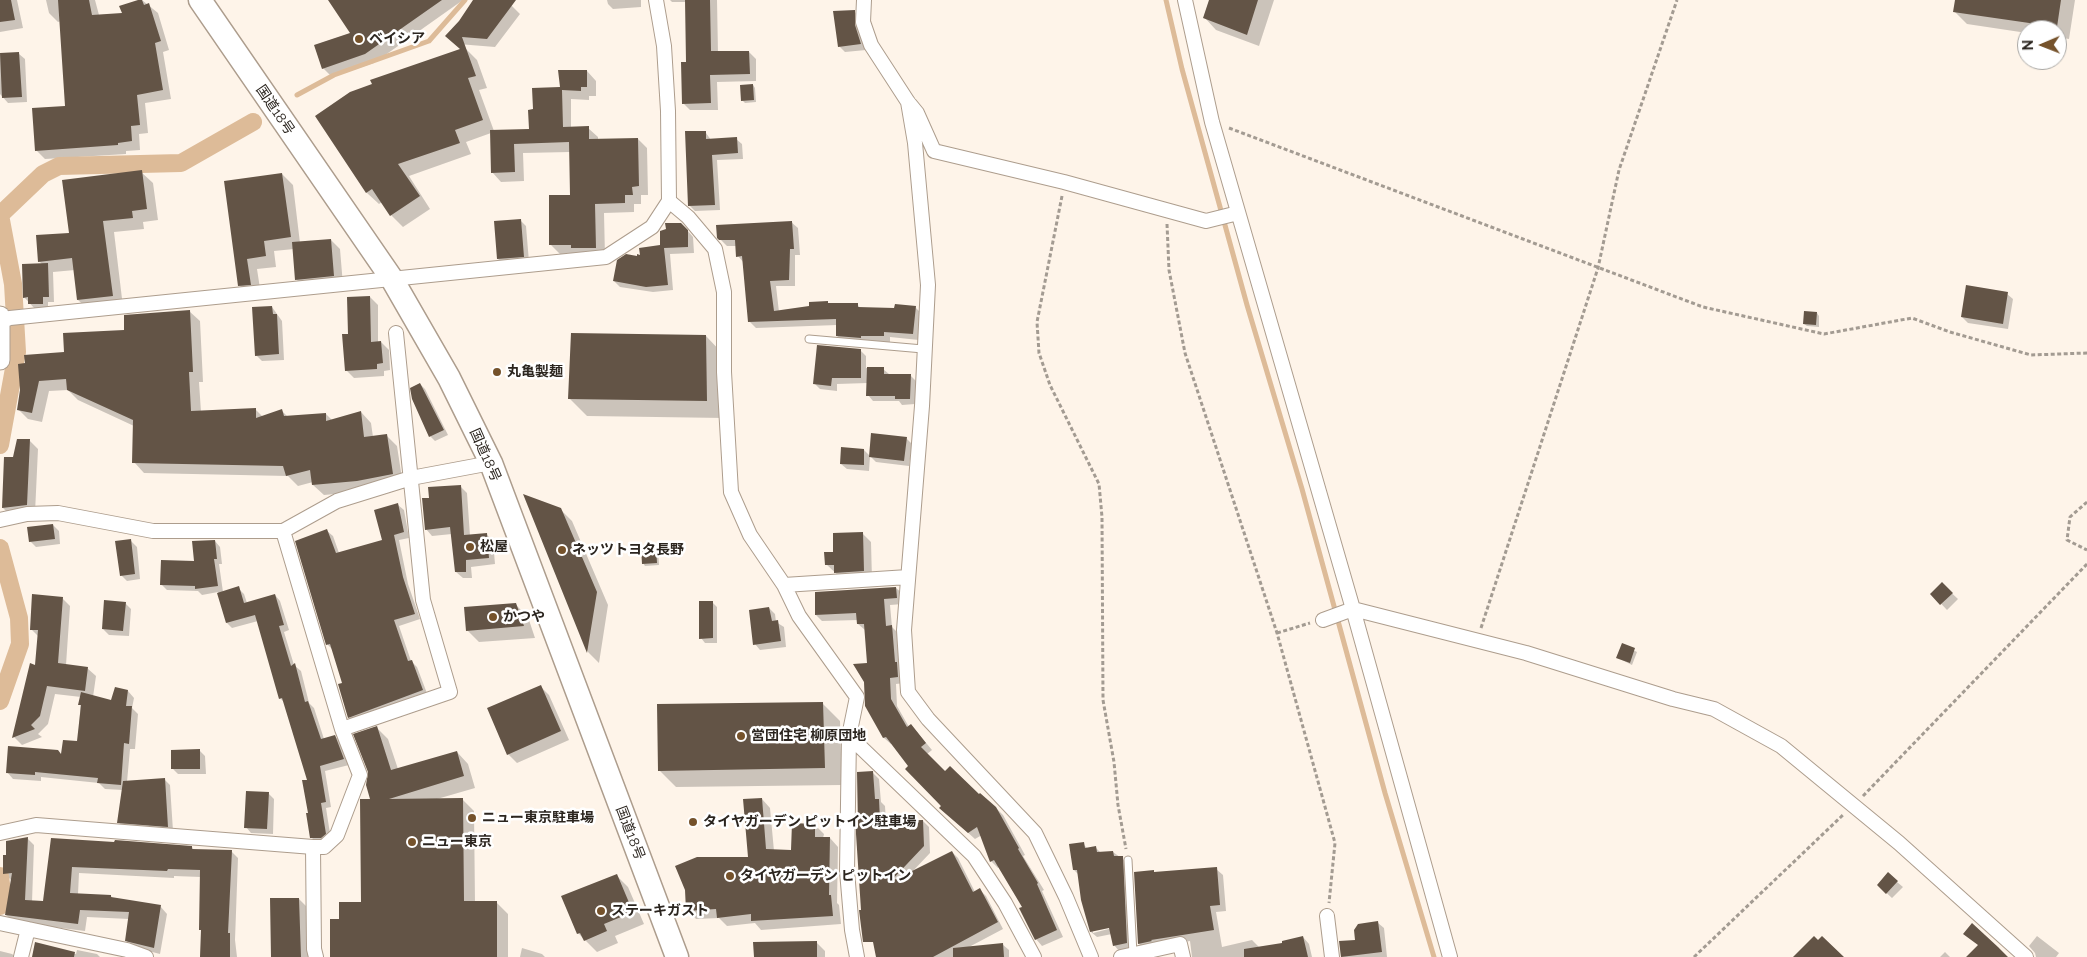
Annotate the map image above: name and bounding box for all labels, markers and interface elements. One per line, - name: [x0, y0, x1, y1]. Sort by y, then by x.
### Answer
- north arrow: [2017, 20, 2067, 70]
- place label: ベイシア: [369, 31, 425, 47]
- marker: ベイシア: [353, 33, 365, 45]
- text: N: [2020, 40, 2036, 51]
- street label: 国道18号: [252, 82, 298, 138]
- place label: 丸亀製麺: [507, 364, 563, 380]
- marker: 丸亀製麺: [491, 366, 503, 378]
- street label: 国道18号: [466, 426, 504, 484]
- place label: 松屋: [480, 539, 508, 555]
- marker: 松屋: [464, 541, 476, 553]
- place label: ネッツトヨタ長野: [572, 542, 684, 558]
- marker: ネッツトヨタ長野: [556, 544, 568, 556]
- place label: かつや: [503, 609, 545, 625]
- marker: かつや: [487, 611, 499, 623]
- place label: 営団住宅 柳原団地: [751, 728, 866, 744]
- marker: 営団住宅 柳原団地: [735, 730, 747, 742]
- street label: 国道18号: [612, 804, 648, 862]
- place label: ニュー東京駐車場: [482, 810, 594, 826]
- marker: ニュー東京駐車場: [466, 812, 478, 824]
- place label: タイヤガーデン ピットイン駐車場: [703, 814, 916, 830]
- marker: タイヤガーデン ピットイン駐車場: [687, 816, 699, 828]
- place label: ニュー東京: [422, 834, 492, 850]
- marker: ニュー東京: [406, 836, 418, 848]
- place label: タイヤガーデン ピットイン: [740, 868, 911, 884]
- marker: タイヤガーデン ピットイン: [724, 870, 736, 882]
- place label: ステーキガスト: [611, 903, 709, 919]
- marker: ステーキガスト: [595, 905, 607, 917]

